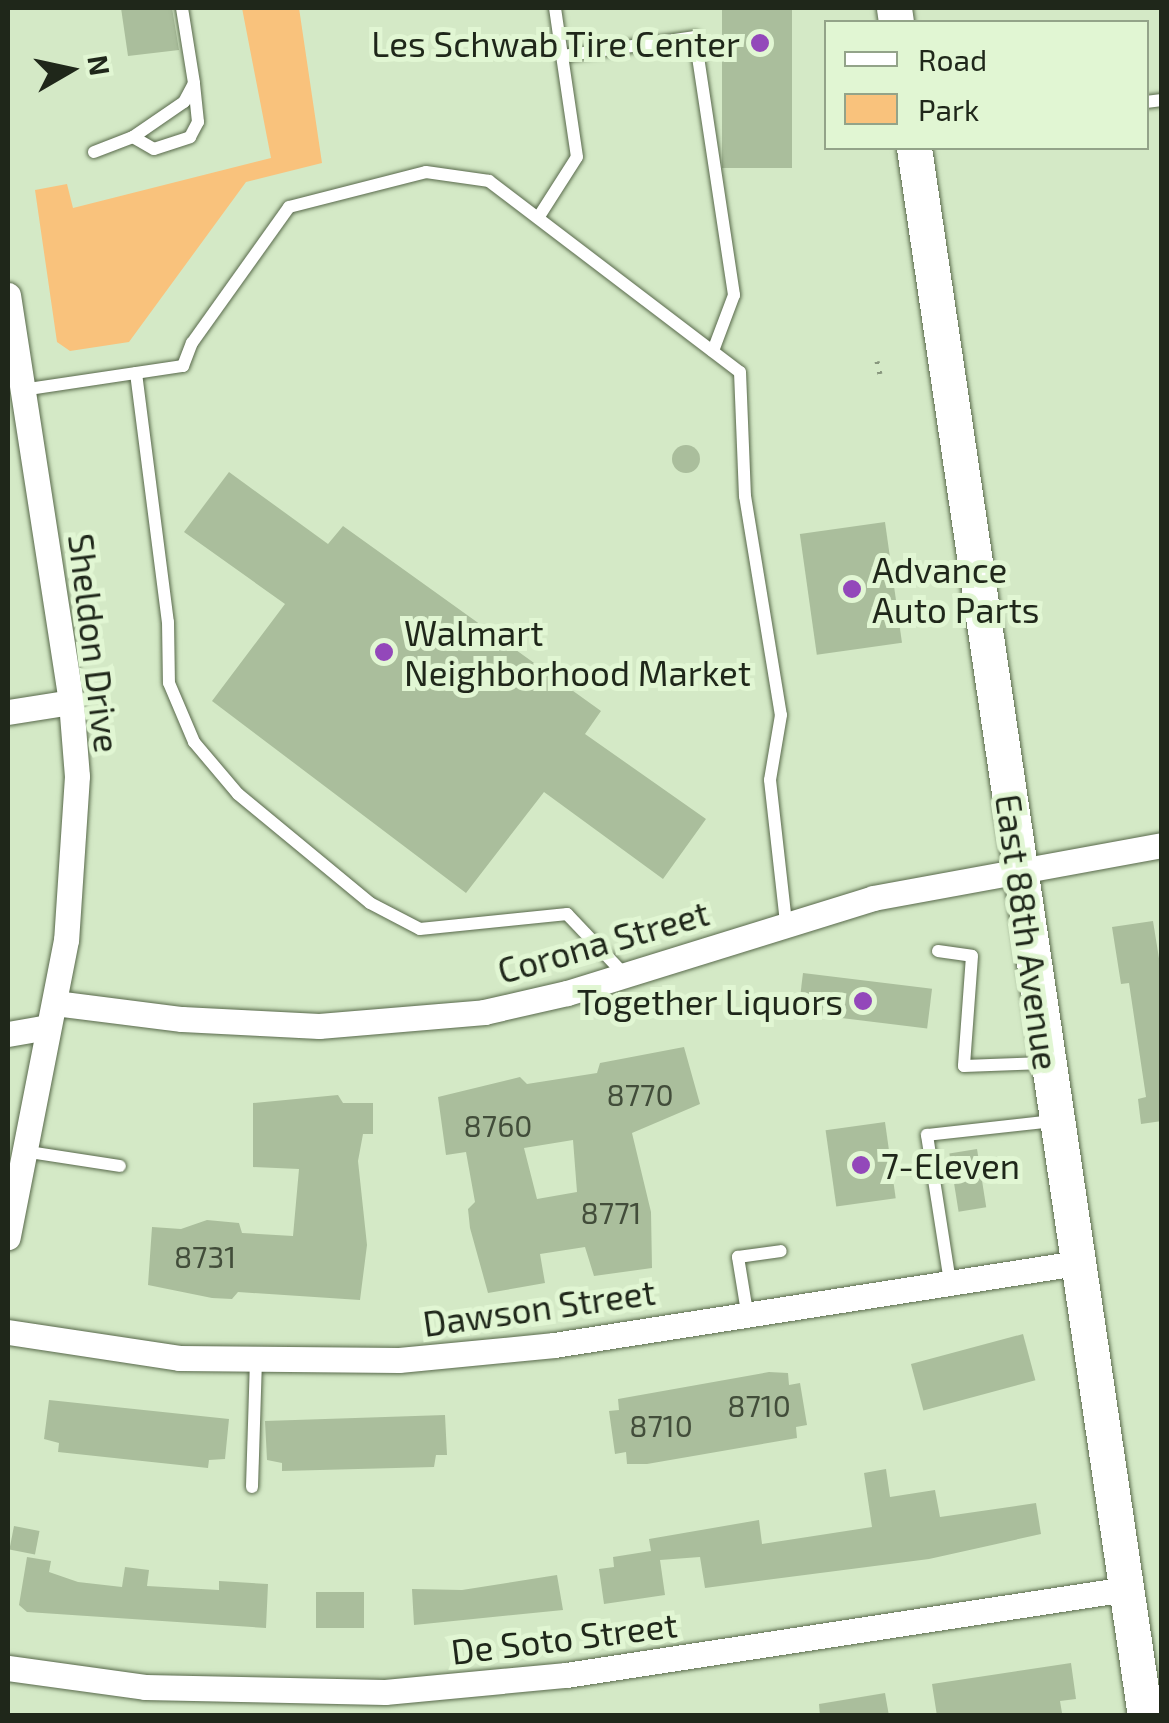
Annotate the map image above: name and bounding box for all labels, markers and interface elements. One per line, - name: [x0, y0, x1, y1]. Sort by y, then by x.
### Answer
- north arrow: [20, 20, 120, 120]
- legend: [824, 20, 1149, 150]
- place label: Les Schwab Tire Center: [370, 22, 740, 64]
- marker: Les Schwab Tire Center: [749, 32, 771, 54]
- text: Road: [918, 41, 987, 77]
- text: N: [81, 53, 118, 78]
- text: Park: [918, 91, 979, 127]
- street label: Sheldon Drive: [61, 531, 129, 755]
- place label: Advance Auto Parts: [872, 548, 1040, 630]
- marker: Advance Auto Parts: [841, 578, 863, 600]
- place label: Walmart Neighborhood Market: [404, 611, 751, 693]
- marker: Walmart Neighborhood Market: [373, 641, 395, 663]
- street label: East 88th Avenue: [988, 791, 1068, 1073]
- street label: Corona Street: [492, 891, 714, 991]
- place label: Together Liquors: [576, 980, 843, 1022]
- marker: Together Liquors: [852, 990, 874, 1012]
- house number: 8770: [606, 1076, 674, 1112]
- house number: 8760: [464, 1107, 532, 1143]
- place label: 7-Eleven: [881, 1144, 1020, 1186]
- marker: 7-Eleven: [850, 1154, 872, 1176]
- house number: 8771: [581, 1194, 641, 1230]
- house number: 8731: [174, 1238, 236, 1274]
- street label: Dawson Street: [420, 1270, 658, 1344]
- house number: 8710: [727, 1387, 791, 1423]
- house number: 8710: [629, 1407, 693, 1443]
- street label: De Soto Street: [448, 1602, 680, 1672]

